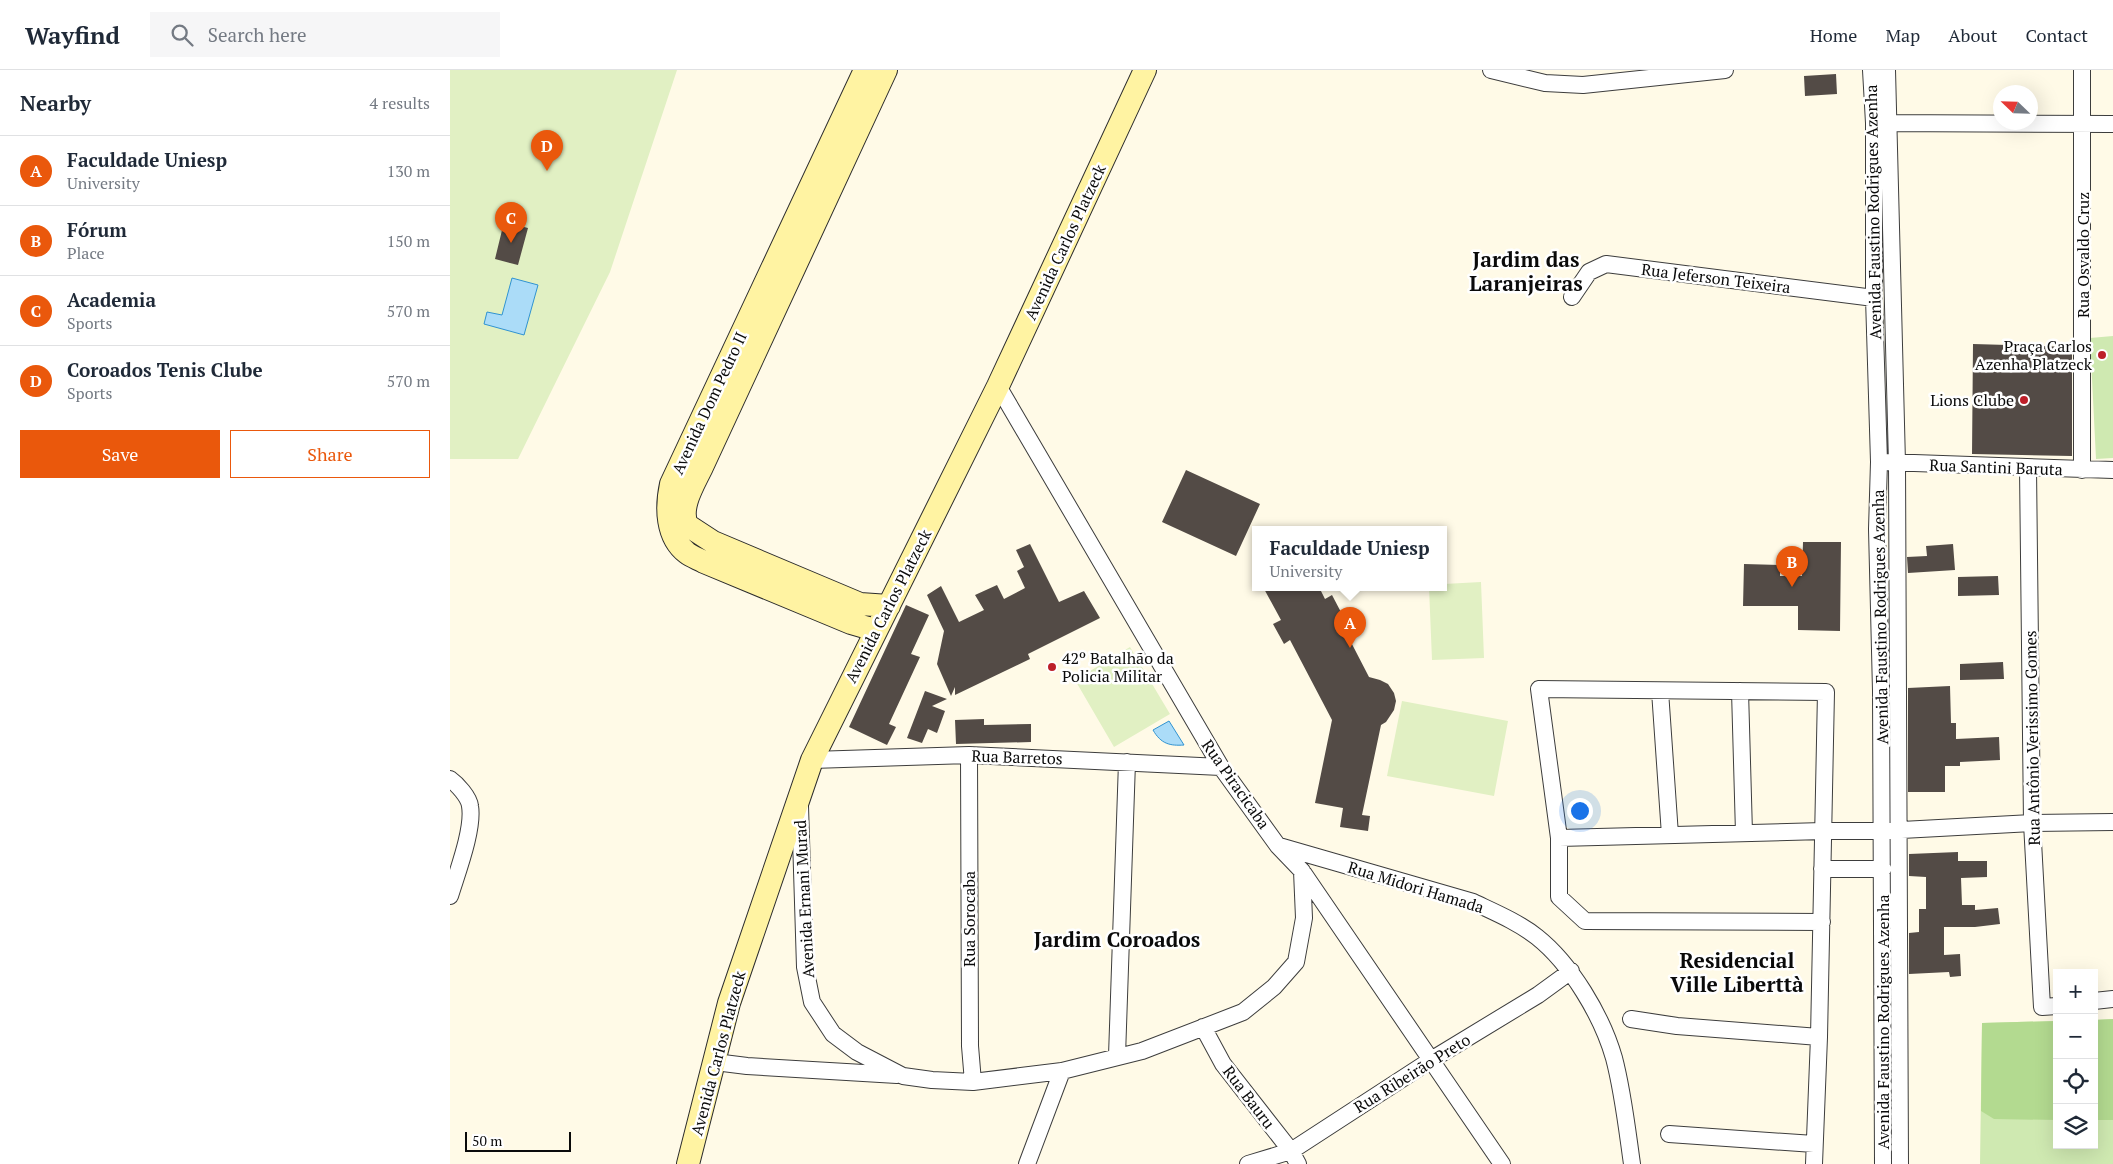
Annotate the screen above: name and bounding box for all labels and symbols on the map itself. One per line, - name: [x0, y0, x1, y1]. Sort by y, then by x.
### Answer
- street label: Avenida Faustino Rodrigues Azenha: [1860, 84, 1886, 340]
- north arrow: [1993, 85, 2038, 130]
- pin: D: [531, 130, 563, 171]
- street label: Avenida Carlos Platzeck: [1019, 160, 1111, 323]
- street label: Rua Osvaldo Cruz: [2072, 192, 2094, 318]
- pin: C: [495, 202, 527, 243]
- district label: Jardim das Laranjeiras: [1469, 245, 1583, 297]
- street label: Rua Jeferson Teixeira: [1640, 258, 1792, 298]
- street label: Avenida Dom Pedro II: [666, 328, 752, 478]
- place label: Praça Carlos Azenha Platzeck: [1975, 335, 2093, 375]
- marker: Praça Carlos Azenha Platzeck: [2096, 349, 2108, 361]
- place label: Lions Clube: [1930, 389, 2014, 411]
- marker: Lions Clube: [2018, 394, 2030, 406]
- street label: Rua Santini Baruta: [1929, 454, 2063, 480]
- street label: Avenida Faustino Rodrigues Azenha: [1867, 489, 1893, 745]
- street label: Avenida Carlos Platzeck: [840, 525, 937, 687]
- pin: B: [1776, 546, 1808, 587]
- pin: A: [1334, 607, 1366, 648]
- street label: Rua Antônio Verissimo Gomes: [2019, 630, 2045, 846]
- place label: 42º Batalhão da Policia Militar: [1062, 647, 1174, 687]
- marker: 42º Batalhão da Policia Militar: [1046, 661, 1058, 673]
- street label: Rua Piracicaba: [1197, 735, 1275, 833]
- street label: Rua Barretos: [971, 744, 1063, 770]
- your location: [1567, 798, 1593, 824]
- street label: Avenida Ernani Murad: [789, 819, 819, 979]
- street label: Rua Midori Hamada: [1345, 856, 1487, 918]
- street label: Rua Sorocaba: [958, 871, 980, 967]
- street label: Avenida Faustino Rodrigues Azenha: [1872, 894, 1894, 1150]
- district label: Jardim Coroados: [1034, 925, 1200, 953]
- district label: Residencial Ville Liberttà: [1670, 946, 1804, 998]
- street label: Avenida Carlos Platzeck: [685, 968, 751, 1138]
- street label: Rua Ribeirão Preto: [1350, 1028, 1475, 1118]
- street label: Rua Bauru: [1218, 1061, 1280, 1133]
- scale bar: [465, 1129, 571, 1152]

